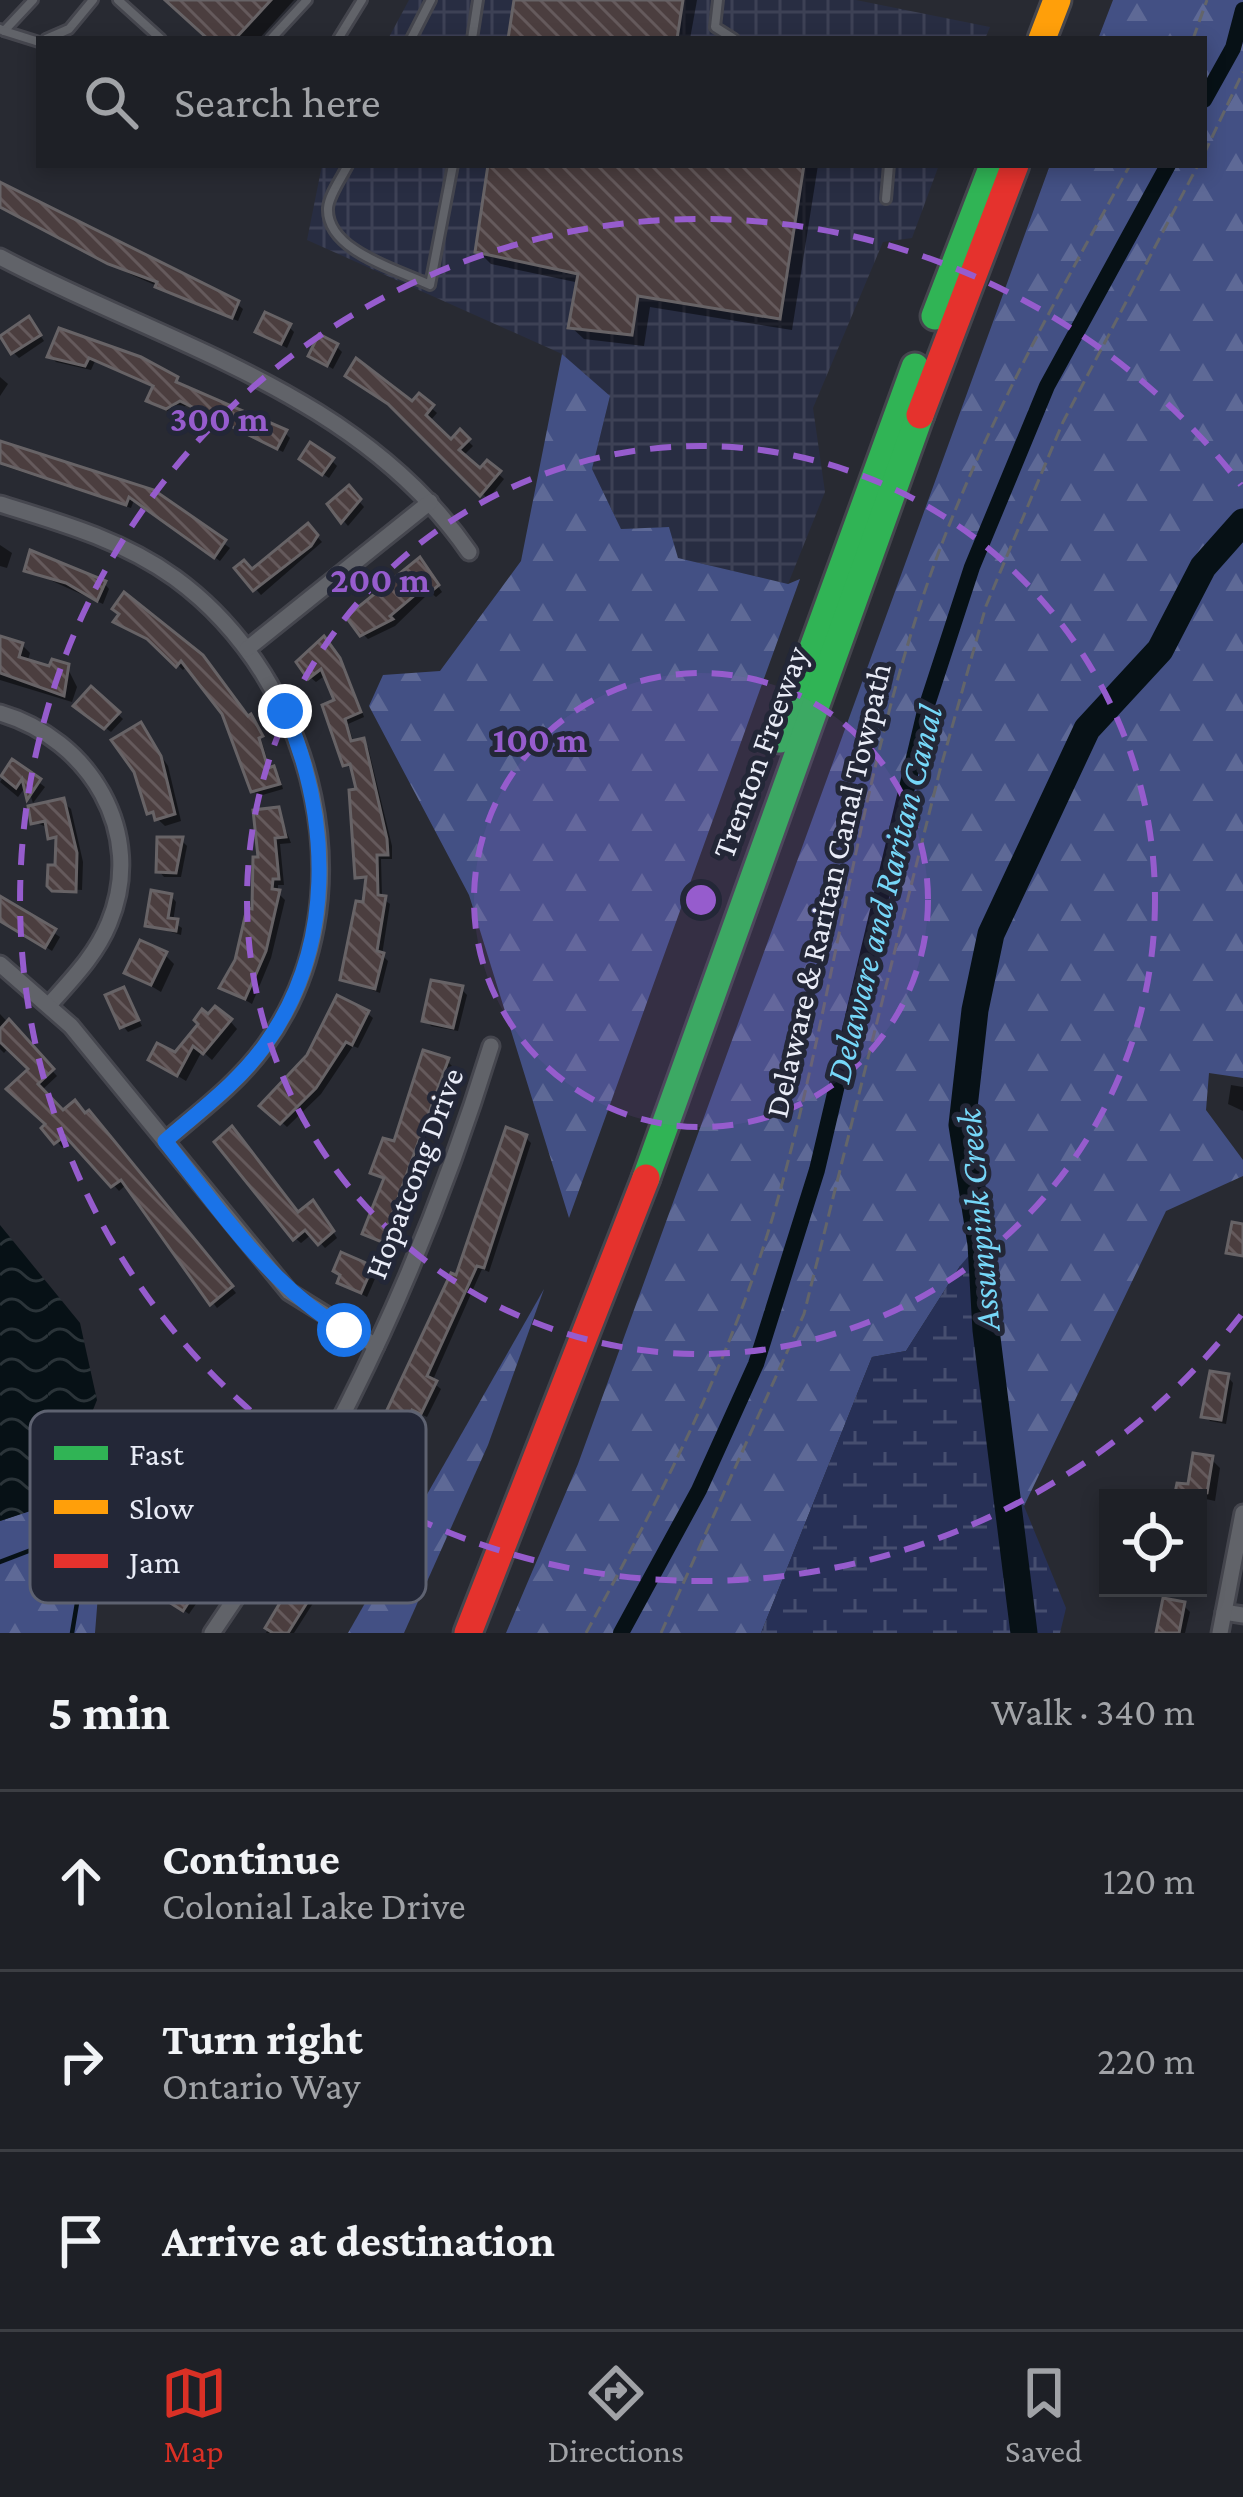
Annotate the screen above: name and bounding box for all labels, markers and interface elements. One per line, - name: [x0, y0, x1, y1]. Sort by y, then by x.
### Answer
- search box: [36, 36, 1207, 168]
- icon: search: [78, 69, 144, 135]
- text: Search here: [174, 77, 381, 127]
- text: 300 m: [170, 399, 269, 439]
- text: 200 m: [330, 560, 430, 600]
- street label: Trenton Freeway: [704, 641, 815, 863]
- street label: Delaware & Raritan Canal Towpath: [757, 659, 898, 1121]
- route end: [258, 684, 312, 738]
- water label: Delaware and Raritan Canal: [818, 700, 951, 1087]
- text: 100 m: [493, 720, 588, 760]
- centre of rings: [680, 879, 722, 921]
- street label: Hopatcong Drive: [356, 1063, 471, 1284]
- water label: Assunpink Creek: [948, 1106, 1008, 1334]
- route start: [317, 1303, 371, 1357]
- legend: [30, 1411, 426, 1603]
- text: Fast: [129, 1435, 185, 1472]
- text: Slow: [129, 1489, 194, 1526]
- map controls: [1099, 1489, 1207, 1597]
- button: locate: [1099, 1489, 1207, 1597]
- text: Jam: [126, 1543, 181, 1580]
- text: 5 min: [48, 1683, 170, 1740]
- text: Walk · 340 m: [991, 1690, 1195, 1733]
- text: Continue: [162, 1834, 340, 1884]
- icon: ahead: [48, 1848, 114, 1914]
- text: 120 m: [1103, 1859, 1195, 1902]
- text: Colonial Lake Drive: [162, 1884, 466, 1927]
- text: Turn right: [162, 2014, 363, 2064]
- icon: right: [48, 2028, 114, 2094]
- text: 220 m: [1097, 2039, 1195, 2082]
- text: Ontario Way: [162, 2064, 360, 2107]
- icon: arrive: [48, 2208, 114, 2274]
- text: Arrive at destination: [162, 2216, 555, 2266]
- tab: Map: [161, 2360, 227, 2469]
- tab: Directions: [548, 2360, 684, 2469]
- tab: Saved: [1005, 2360, 1082, 2469]

